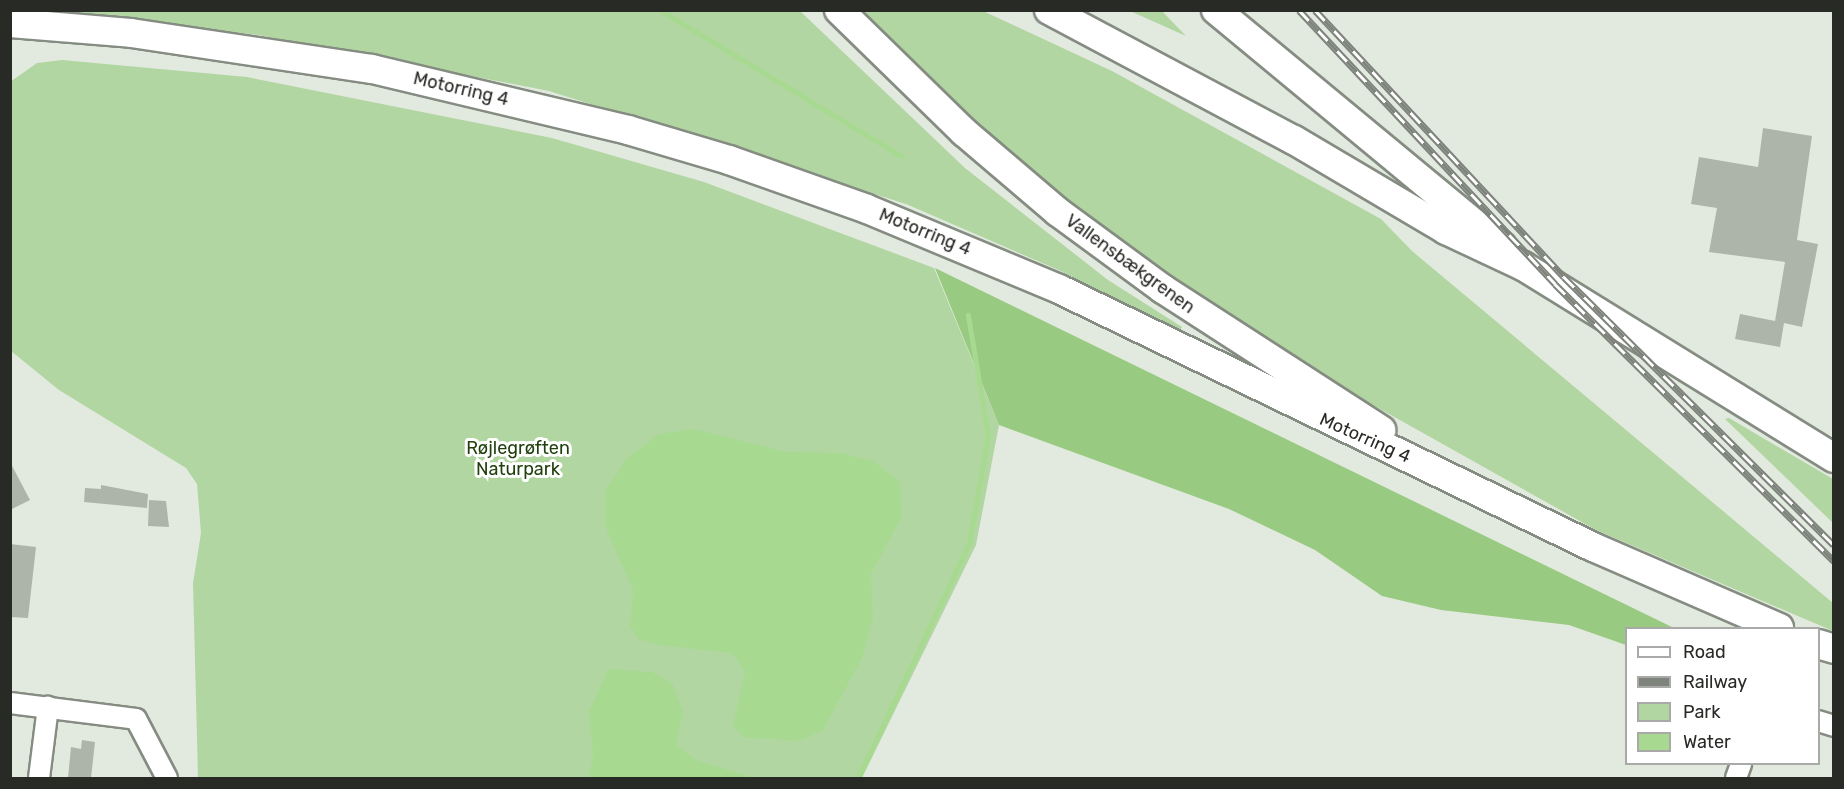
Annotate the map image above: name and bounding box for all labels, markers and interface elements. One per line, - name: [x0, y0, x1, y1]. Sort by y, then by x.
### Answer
- street label: Motorring 4: [411, 68, 511, 110]
- street label: Motorring 4: [876, 204, 974, 260]
- street label: Vallensbækgrenen: [1061, 210, 1199, 318]
- street label: Motorring 4: [1316, 408, 1414, 468]
- park label: Røjlegrøften Naturpark: [466, 438, 570, 480]
- legend: [1625, 627, 1820, 765]
- text: Road: [1683, 641, 1726, 663]
- text: Railway: [1683, 671, 1747, 693]
- text: Park: [1683, 701, 1720, 723]
- text: Water: [1683, 731, 1731, 753]

